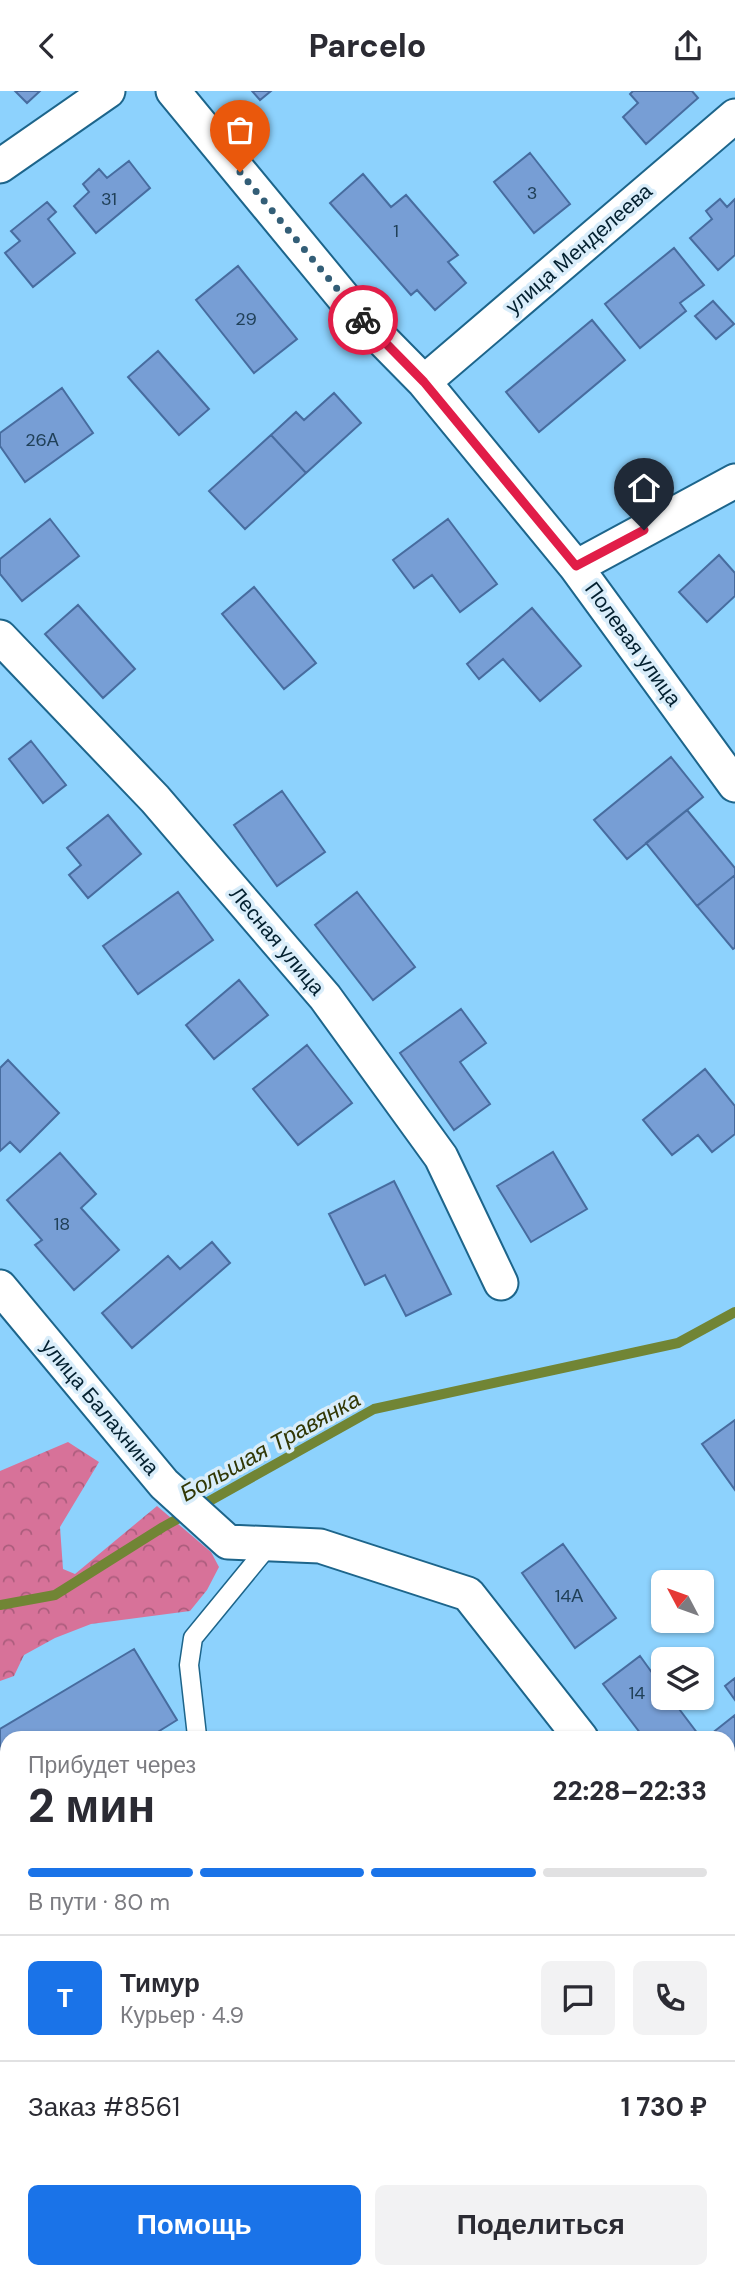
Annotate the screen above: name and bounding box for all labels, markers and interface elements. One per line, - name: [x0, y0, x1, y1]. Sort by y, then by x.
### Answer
- text: Parcelo: [309, 25, 426, 67]
- icon: back: [28, 27, 66, 65]
- icon: share: [669, 27, 707, 65]
- pin: [210, 100, 270, 172]
- icon: bag: [221, 111, 259, 149]
- street label: улица Менделеева: [500, 177, 659, 321]
- house number: 3: [527, 181, 537, 205]
- house number: 31: [101, 187, 117, 211]
- house number: 1: [393, 219, 399, 243]
- courier: [328, 285, 398, 355]
- icon: bike: [344, 301, 382, 339]
- house number: 29: [235, 307, 257, 331]
- house number: 26А: [25, 428, 59, 452]
- pin: [614, 458, 674, 530]
- icon: home: [625, 469, 663, 507]
- street label: Полевая улица: [578, 576, 688, 712]
- street label: Лесная улица: [223, 881, 331, 1002]
- house number: 18: [54, 1212, 70, 1236]
- street label: улица Балахнина: [35, 1333, 166, 1481]
- water label: Большая Травянка: [174, 1384, 366, 1508]
- north arrow: [651, 1570, 714, 1633]
- map controls: [651, 1570, 714, 1710]
- house number: 14А: [555, 1584, 583, 1608]
- button: layers: [651, 1647, 714, 1710]
- house number: 14: [629, 1681, 645, 1705]
- text: Прибудет через: [28, 1750, 196, 1780]
- text: 22:28–22:33: [552, 1774, 707, 1808]
- text: 2 мин: [28, 1776, 155, 1836]
- text: В пути · 80 m: [28, 1887, 170, 1917]
- button: chat: [541, 1961, 615, 2035]
- button: phone: [633, 1961, 707, 2035]
- text: Тимур: [120, 1966, 200, 2000]
- text: Т: [57, 1981, 73, 2015]
- text: Курьер · 4.9: [120, 2000, 244, 2030]
- text: Заказ #8561: [28, 2090, 180, 2124]
- text: 1 730 ₽: [621, 2090, 707, 2124]
- button: Помощь: [28, 2185, 361, 2265]
- button: Поделиться: [375, 2185, 707, 2265]

